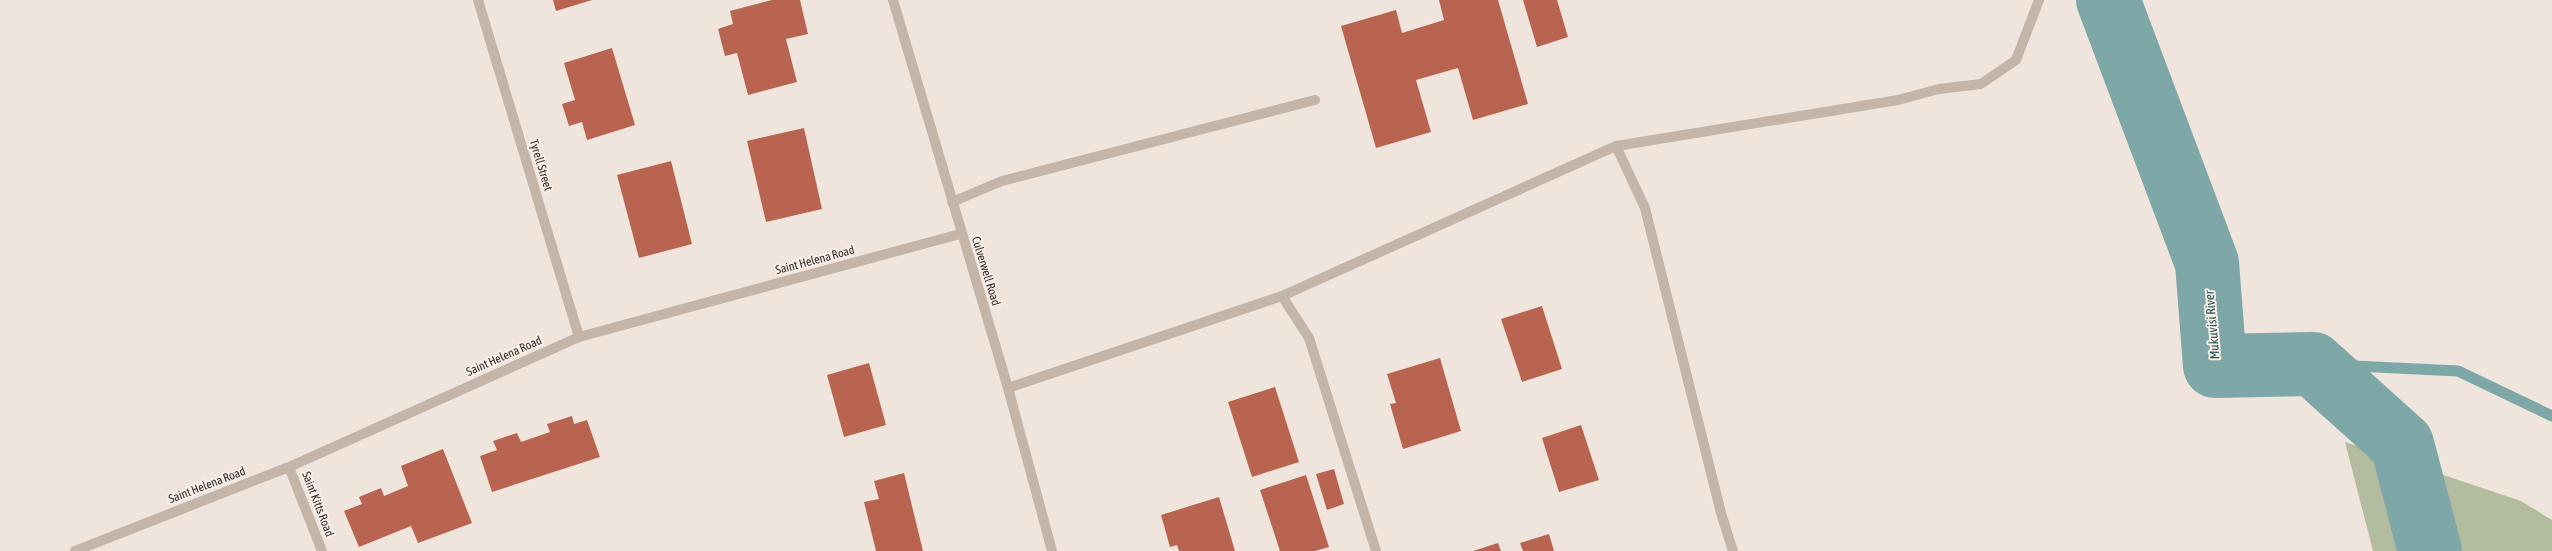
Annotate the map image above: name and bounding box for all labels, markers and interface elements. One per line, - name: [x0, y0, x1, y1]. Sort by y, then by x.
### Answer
- street label: Tyrell Street: [527, 138, 556, 193]
- street label: Culverwell Road: [969, 235, 1003, 307]
- street label: Saint Helena Road: [774, 243, 856, 277]
- water label: Mukuvisi River: [2201, 289, 2222, 360]
- street label: Saint Helena Road: [464, 333, 544, 379]
- street label: Saint Helena Road: [167, 464, 247, 506]
- street label: Saint Kitts Road: [299, 469, 337, 539]

